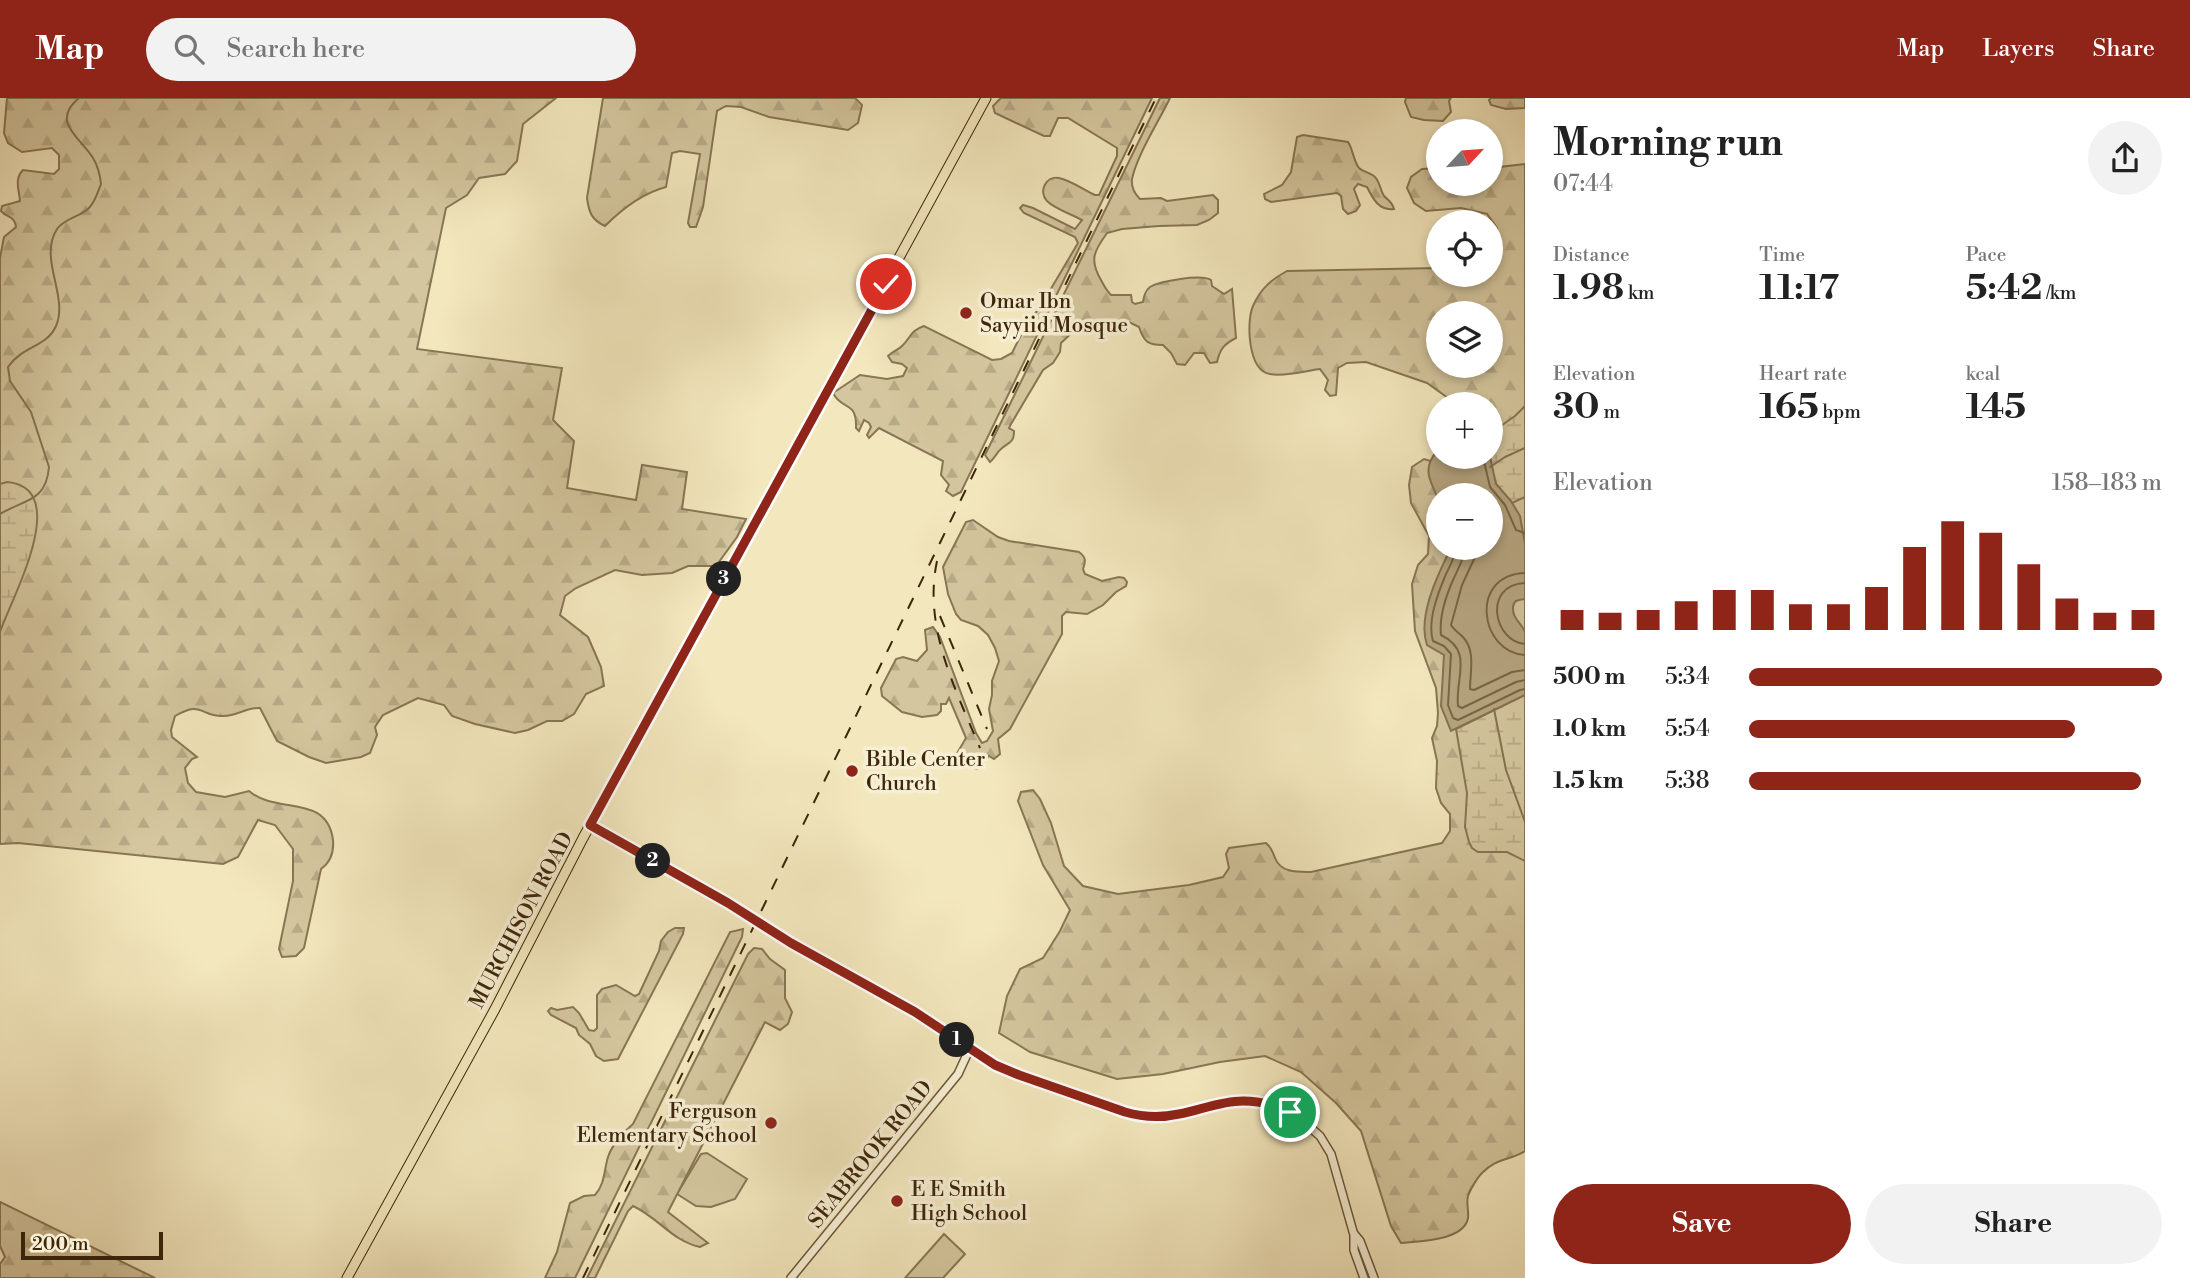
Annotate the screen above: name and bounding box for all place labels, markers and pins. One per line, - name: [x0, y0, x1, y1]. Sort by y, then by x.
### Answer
- pin: [856, 254, 916, 314]
- place label: Omar Ibn Sayyiid Mosque: [980, 289, 1128, 339]
- marker: Omar Ibn Sayyiid Mosque: [958, 305, 974, 321]
- pin: 3: [706, 561, 742, 596]
- place label: Bible Center Church: [865, 747, 985, 797]
- marker: Bible Center Church: [844, 763, 860, 779]
- pin: 2: [636, 844, 670, 878]
- pin: 1: [940, 1023, 974, 1058]
- pin: [1260, 1082, 1320, 1142]
- place label: Ferguson Elementary School: [577, 1099, 757, 1149]
- marker: Ferguson Elementary School: [763, 1115, 779, 1131]
- place label: E E Smith High School: [911, 1177, 1027, 1227]
- marker: E E Smith High School: [889, 1193, 905, 1209]

